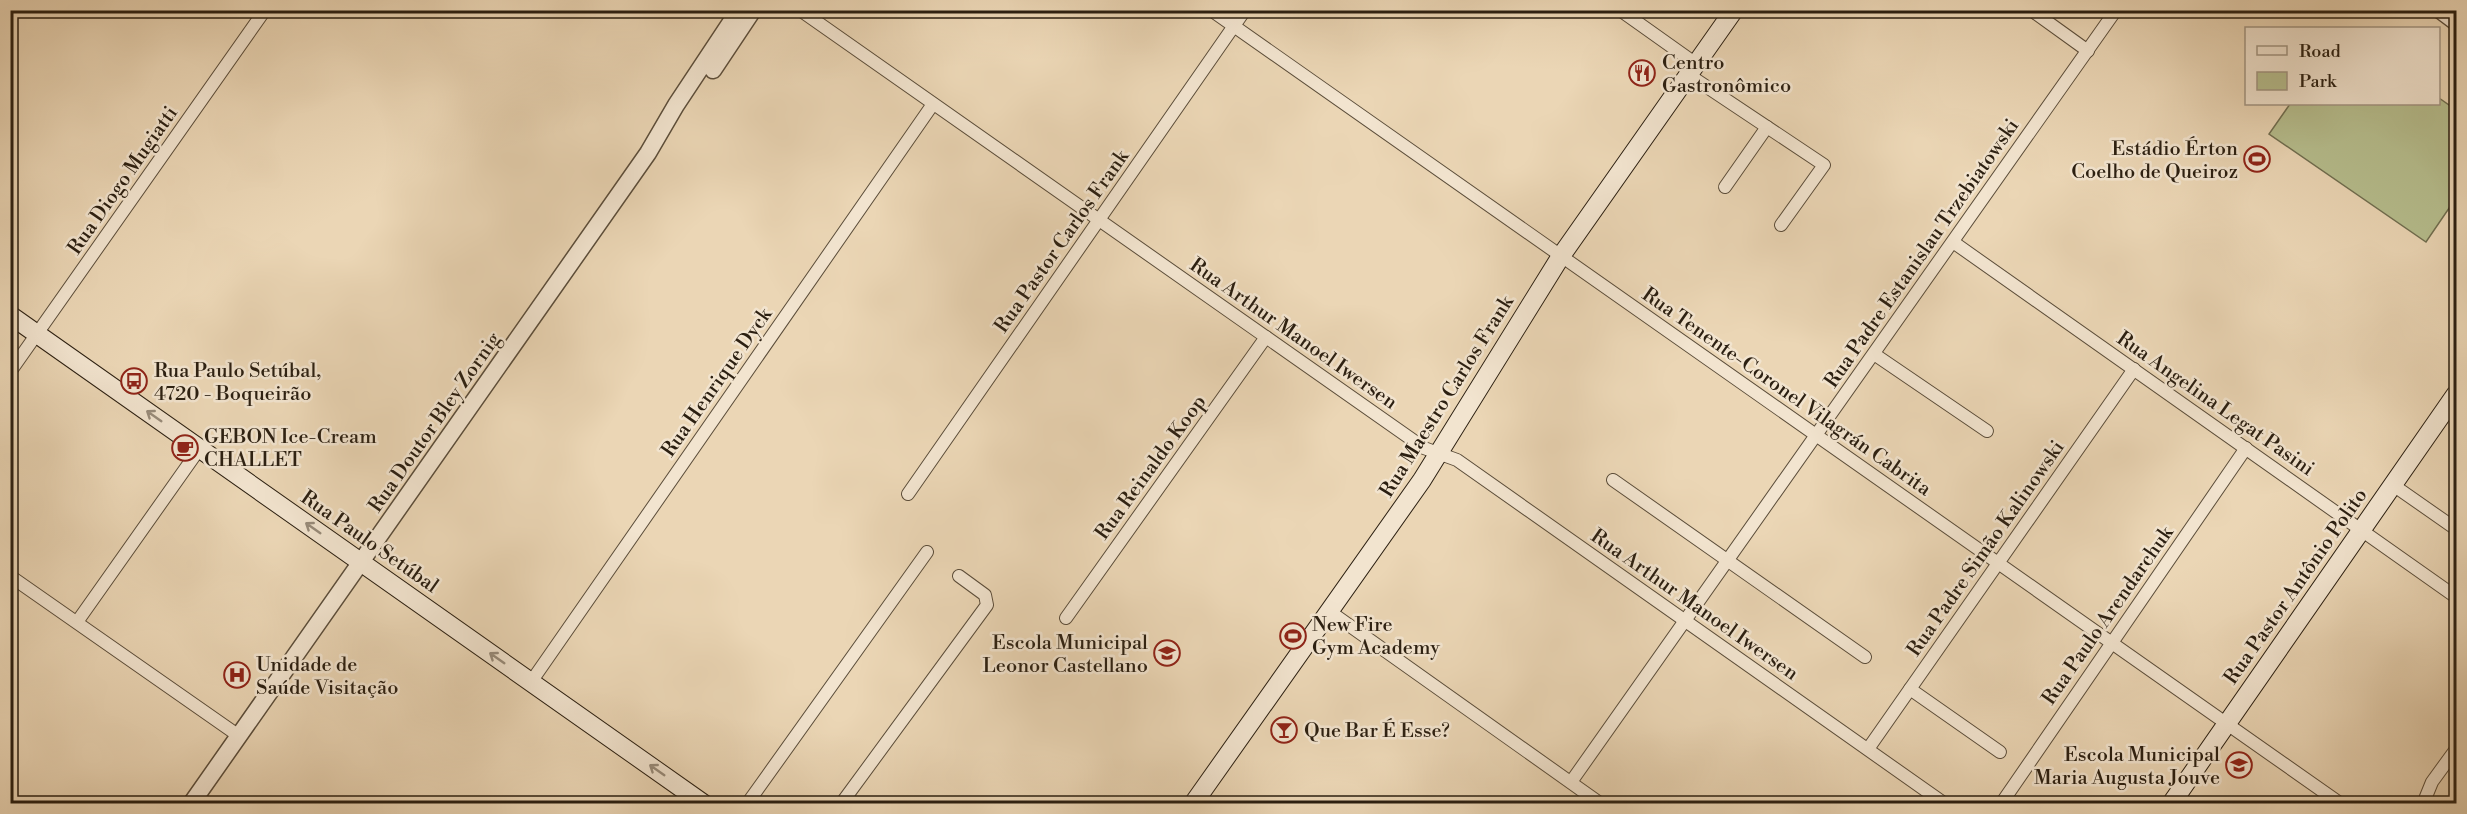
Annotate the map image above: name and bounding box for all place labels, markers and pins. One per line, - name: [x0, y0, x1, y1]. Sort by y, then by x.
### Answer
- place label: Centro Gastronômico: [1662, 51, 1791, 99]
- restaurant icon: Centro Gastronômico: [1627, 58, 1657, 88]
- place label: Estádio Érton Coelho de Queiroz: [2071, 136, 2238, 185]
- sports icon: Estádio Érton Coelho de Queiroz: [2242, 144, 2272, 174]
- place label: Rua Paulo Setúbal, 4720 - Boqueirão: [154, 359, 321, 407]
- bus stop icon: Rua Paulo Setúbal, 4720 - Boqueirão: [119, 366, 149, 396]
- place label: GEBON Ice-Cream CHALLET: [204, 425, 377, 473]
- cafe icon: GEBON Ice-Cream CHALLET: [170, 433, 200, 463]
- place label: New Fire Gym Academy: [1312, 613, 1440, 661]
- sports icon: New Fire Gym Academy: [1278, 621, 1308, 651]
- place label: Escola Municipal Leonor Castellano: [983, 631, 1148, 679]
- school or university icon: Escola Municipal Leonor Castellano: [1152, 638, 1182, 668]
- place label: Unidade de Saúde Visitação: [256, 653, 398, 701]
- hospital icon: Unidade de Saúde Visitação: [222, 660, 252, 690]
- bar icon: Que Bar É Esse?: [1269, 715, 1299, 745]
- place label: Que Bar É Esse?: [1304, 718, 1450, 744]
- place label: Escola Municipal Maria Augusta Jouve: [2034, 743, 2220, 791]
- school or university icon: Escola Municipal Maria Augusta Jouve: [2224, 750, 2254, 780]

